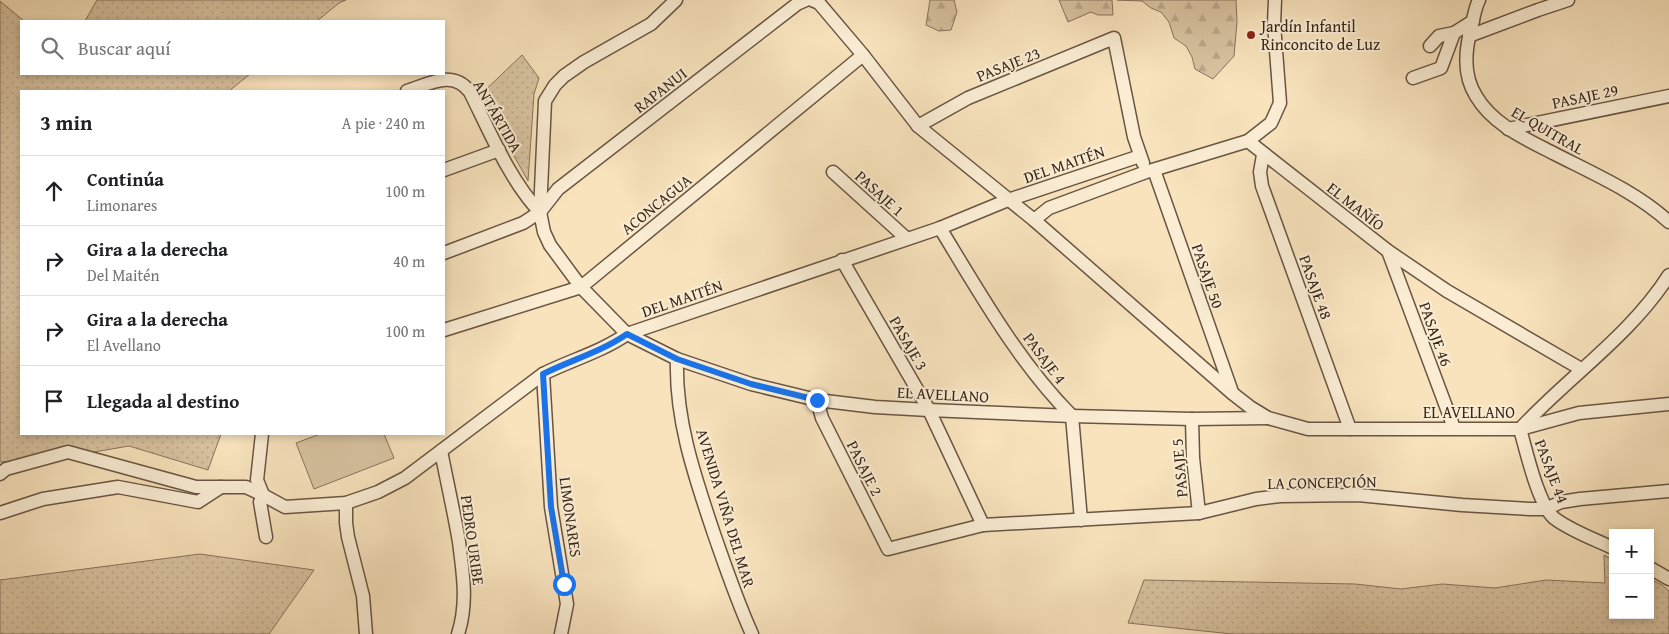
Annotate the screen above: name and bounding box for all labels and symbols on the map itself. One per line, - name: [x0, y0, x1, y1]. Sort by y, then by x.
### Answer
- place label: Jardín Infantil Rinconcito de Luz: [1259, 14, 1380, 56]
- marker: Jardín Infantil Rinconcito de Luz: [1245, 29, 1257, 41]
- street label: PASAJE 23: [972, 40, 1044, 88]
- street label: RAPANUI: [628, 61, 692, 119]
- street label: ANTÁRTIDA: [467, 75, 529, 157]
- street label: PASAJE 29: [1550, 77, 1621, 115]
- street label: EL QUITRAL: [1507, 100, 1589, 161]
- street label: DEL MAITÉN: [1020, 139, 1108, 189]
- street label: PASAJE 1: [850, 164, 910, 222]
- street label: ACONCAGUA: [615, 168, 697, 240]
- street label: EL MAÑÍO: [1322, 176, 1390, 236]
- street label: PASAJE 50: [1186, 240, 1230, 312]
- street label: PASAJE 48: [1293, 251, 1339, 323]
- street label: DEL MAITÉN: [638, 273, 726, 323]
- street label: PASAJE 46: [1413, 298, 1459, 370]
- street label: PASAJE 3: [884, 311, 934, 375]
- street label: PASAJE 4: [1018, 327, 1073, 389]
- street label: EL AVELLANO: [896, 380, 990, 408]
- route end: [806, 389, 829, 412]
- street label: EL AVELLANO: [1423, 400, 1515, 424]
- street label: AVENIDA VIÑA DEL MAR: [690, 426, 762, 591]
- street label: PASAJE 44: [1529, 435, 1575, 507]
- street label: PASAJE 2: [841, 436, 889, 500]
- street label: PASAJE 5: [1164, 437, 1194, 499]
- street label: LA CONCEPCIÓN: [1267, 469, 1377, 495]
- street label: LIMONARES: [553, 475, 589, 559]
- street label: PEDRO URIBE: [455, 493, 491, 587]
- route start: [553, 573, 576, 596]

